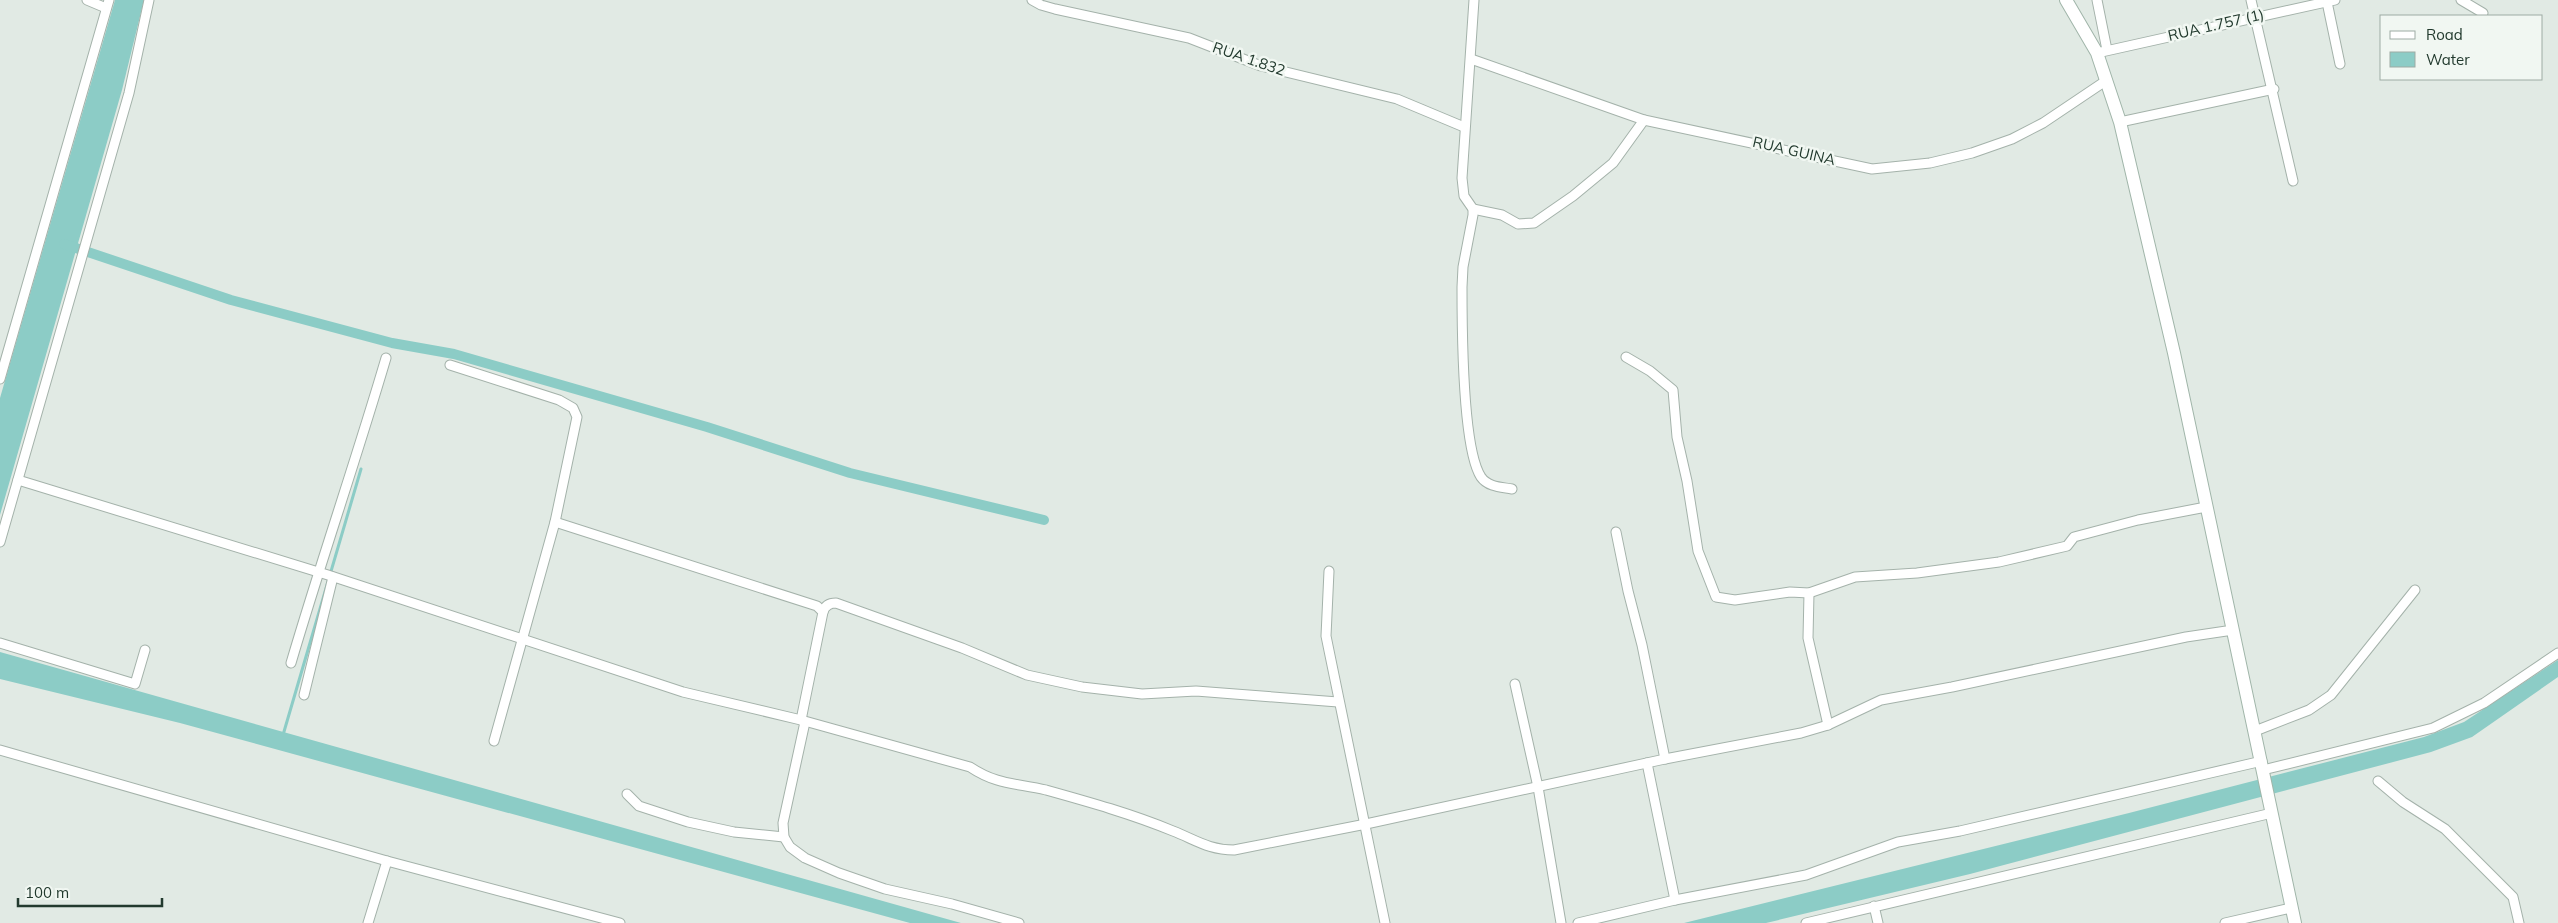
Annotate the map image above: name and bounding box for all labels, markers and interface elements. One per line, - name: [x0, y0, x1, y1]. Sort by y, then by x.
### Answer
- street label: RUA 1.757 (1): [2166, 4, 2266, 45]
- legend: [2380, 15, 2543, 80]
- text: Road: [2426, 25, 2463, 44]
- street label: RUA 1.832: [1210, 37, 1288, 80]
- text: Water: [2426, 50, 2470, 69]
- street label: RUA GUINA: [1751, 132, 1837, 169]
- scale bar: [18, 876, 161, 908]
- text: 100 m: [25, 883, 69, 902]

